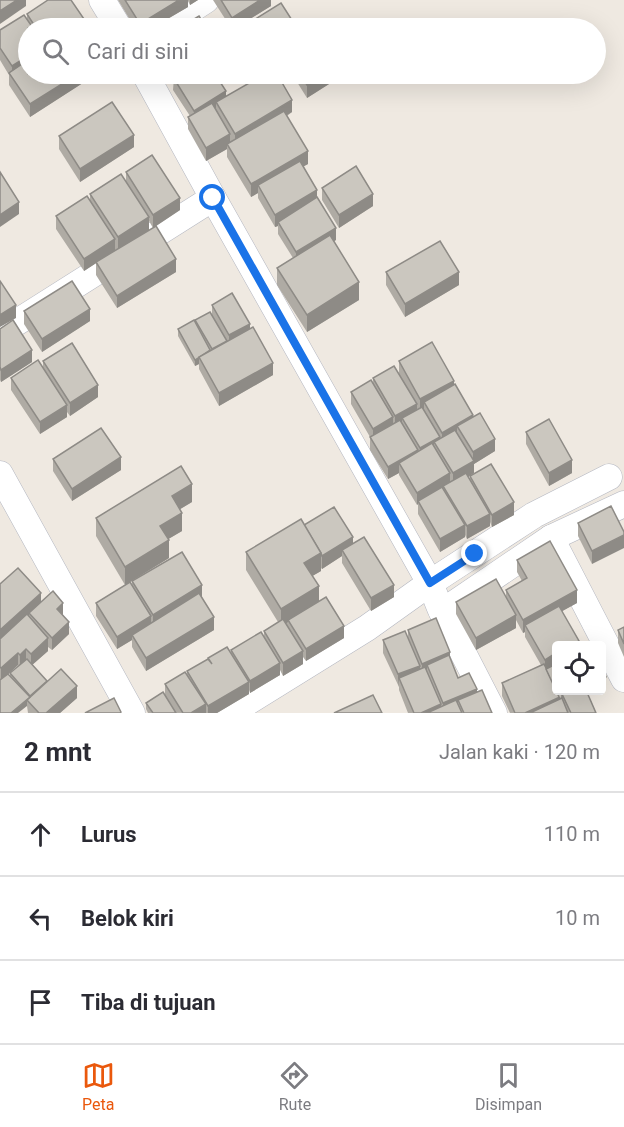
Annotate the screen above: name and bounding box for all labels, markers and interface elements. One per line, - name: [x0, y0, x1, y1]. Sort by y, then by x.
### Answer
- search box: [18, 18, 606, 84]
- icon: search: [39, 35, 72, 68]
- text: Cari di sini: [87, 39, 189, 64]
- route start: [199, 184, 225, 210]
- route end: [461, 540, 487, 566]
- map controls: [552, 641, 606, 695]
- button: locate: [552, 641, 606, 695]
- text: 2 mnt: [24, 737, 91, 767]
- text: Jalan kaki · 120 m: [439, 740, 600, 764]
- icon: ahead: [24, 818, 57, 851]
- text: Lurus: [81, 822, 137, 847]
- text: 110 m: [544, 822, 600, 846]
- icon: left: [24, 902, 57, 935]
- text: Belok kiri: [81, 906, 174, 931]
- text: 10 m: [555, 906, 600, 930]
- icon: arrive: [24, 986, 57, 1019]
- text: Tiba di tujuan: [81, 990, 216, 1015]
- tab: Peta: [82, 1059, 115, 1114]
- tab: Rute: [278, 1059, 311, 1114]
- tab: Disimpan: [475, 1059, 542, 1114]

